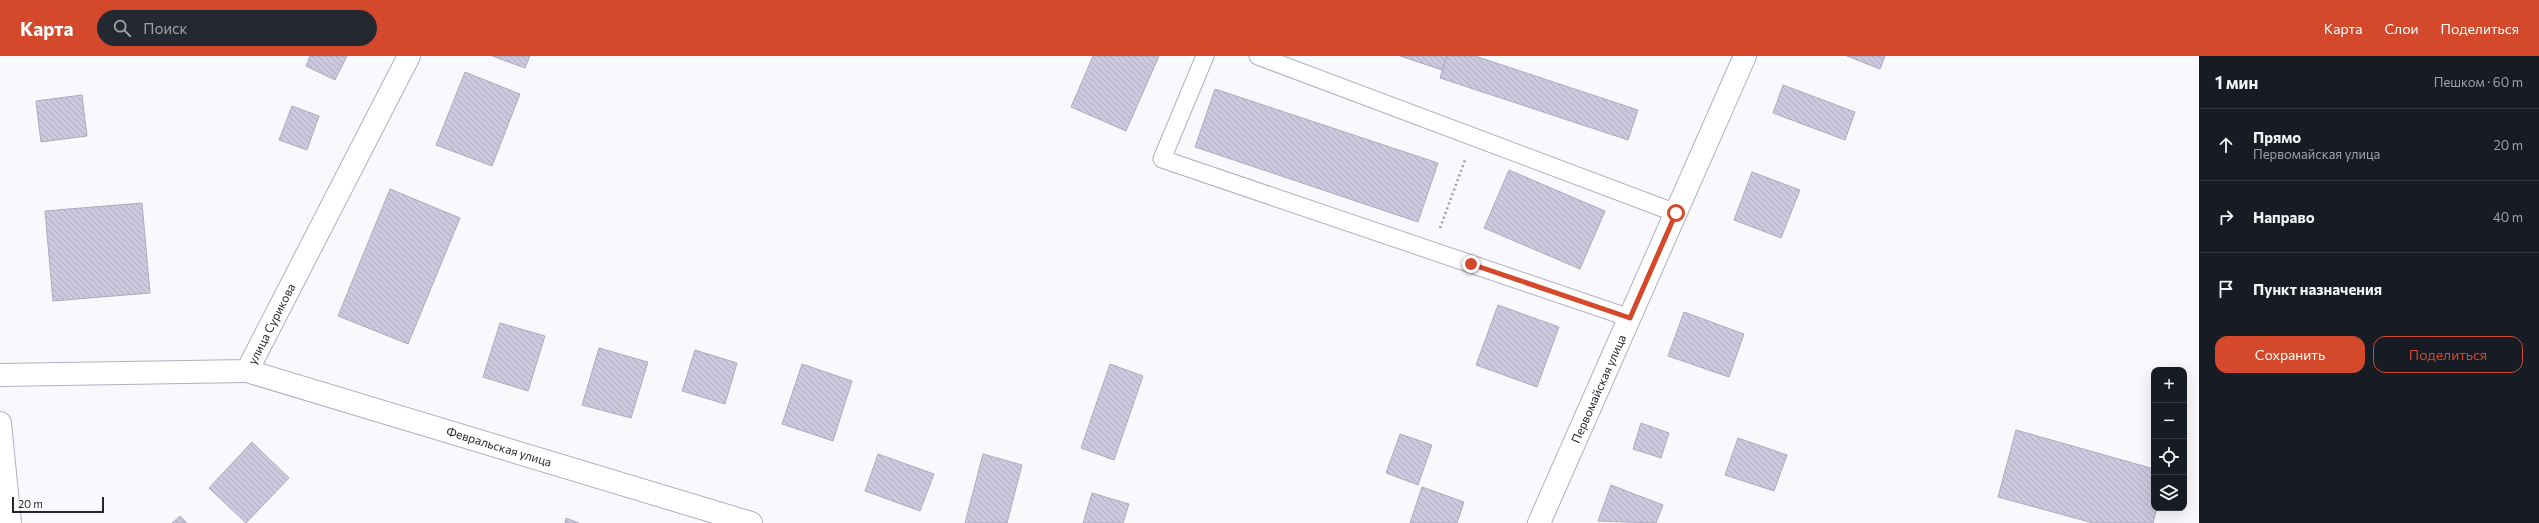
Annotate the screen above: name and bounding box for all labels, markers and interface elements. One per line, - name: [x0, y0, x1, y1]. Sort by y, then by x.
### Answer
- search box: [97, 10, 377, 46]
- text: Карта: [20, 17, 73, 40]
- icon: search: [111, 17, 133, 39]
- text: Поиск: [143, 19, 188, 37]
- text: Карта: [2324, 20, 2362, 37]
- text: Слои: [2384, 20, 2419, 37]
- text: Поделиться: [2441, 20, 2519, 37]
- text: 1 мин: [2215, 72, 2258, 93]
- text: Пешком · 60 m: [2434, 74, 2523, 90]
- text: Прямо: [2253, 128, 2301, 146]
- icon: ahead: [2215, 134, 2237, 156]
- text: 20 m: [2494, 137, 2523, 153]
- text: Первомайская улица: [2253, 146, 2380, 162]
- route start: [1667, 204, 1685, 222]
- icon: right: [2215, 206, 2237, 228]
- text: Направо: [2253, 208, 2315, 226]
- text: 40 m: [2493, 209, 2523, 225]
- route end: [1462, 255, 1480, 273]
- icon: arrive: [2215, 278, 2237, 300]
- text: Пункт назначения: [2253, 280, 2382, 298]
- street label: улица Сурикова: [245, 281, 298, 366]
- street label: Первомайская улица: [1568, 332, 1628, 445]
- button: Сохранить: [2215, 336, 2365, 373]
- button: Поделиться: [2373, 336, 2523, 373]
- map controls: [2151, 367, 2187, 511]
- button: +: [2151, 367, 2187, 403]
- button: −: [2151, 403, 2187, 439]
- street label: Февральская улица: [445, 423, 554, 469]
- button: locate: [2151, 439, 2187, 475]
- button: layers: [2151, 475, 2187, 511]
- scale bar: [12, 495, 104, 514]
- text: 20 m: [18, 497, 43, 510]

